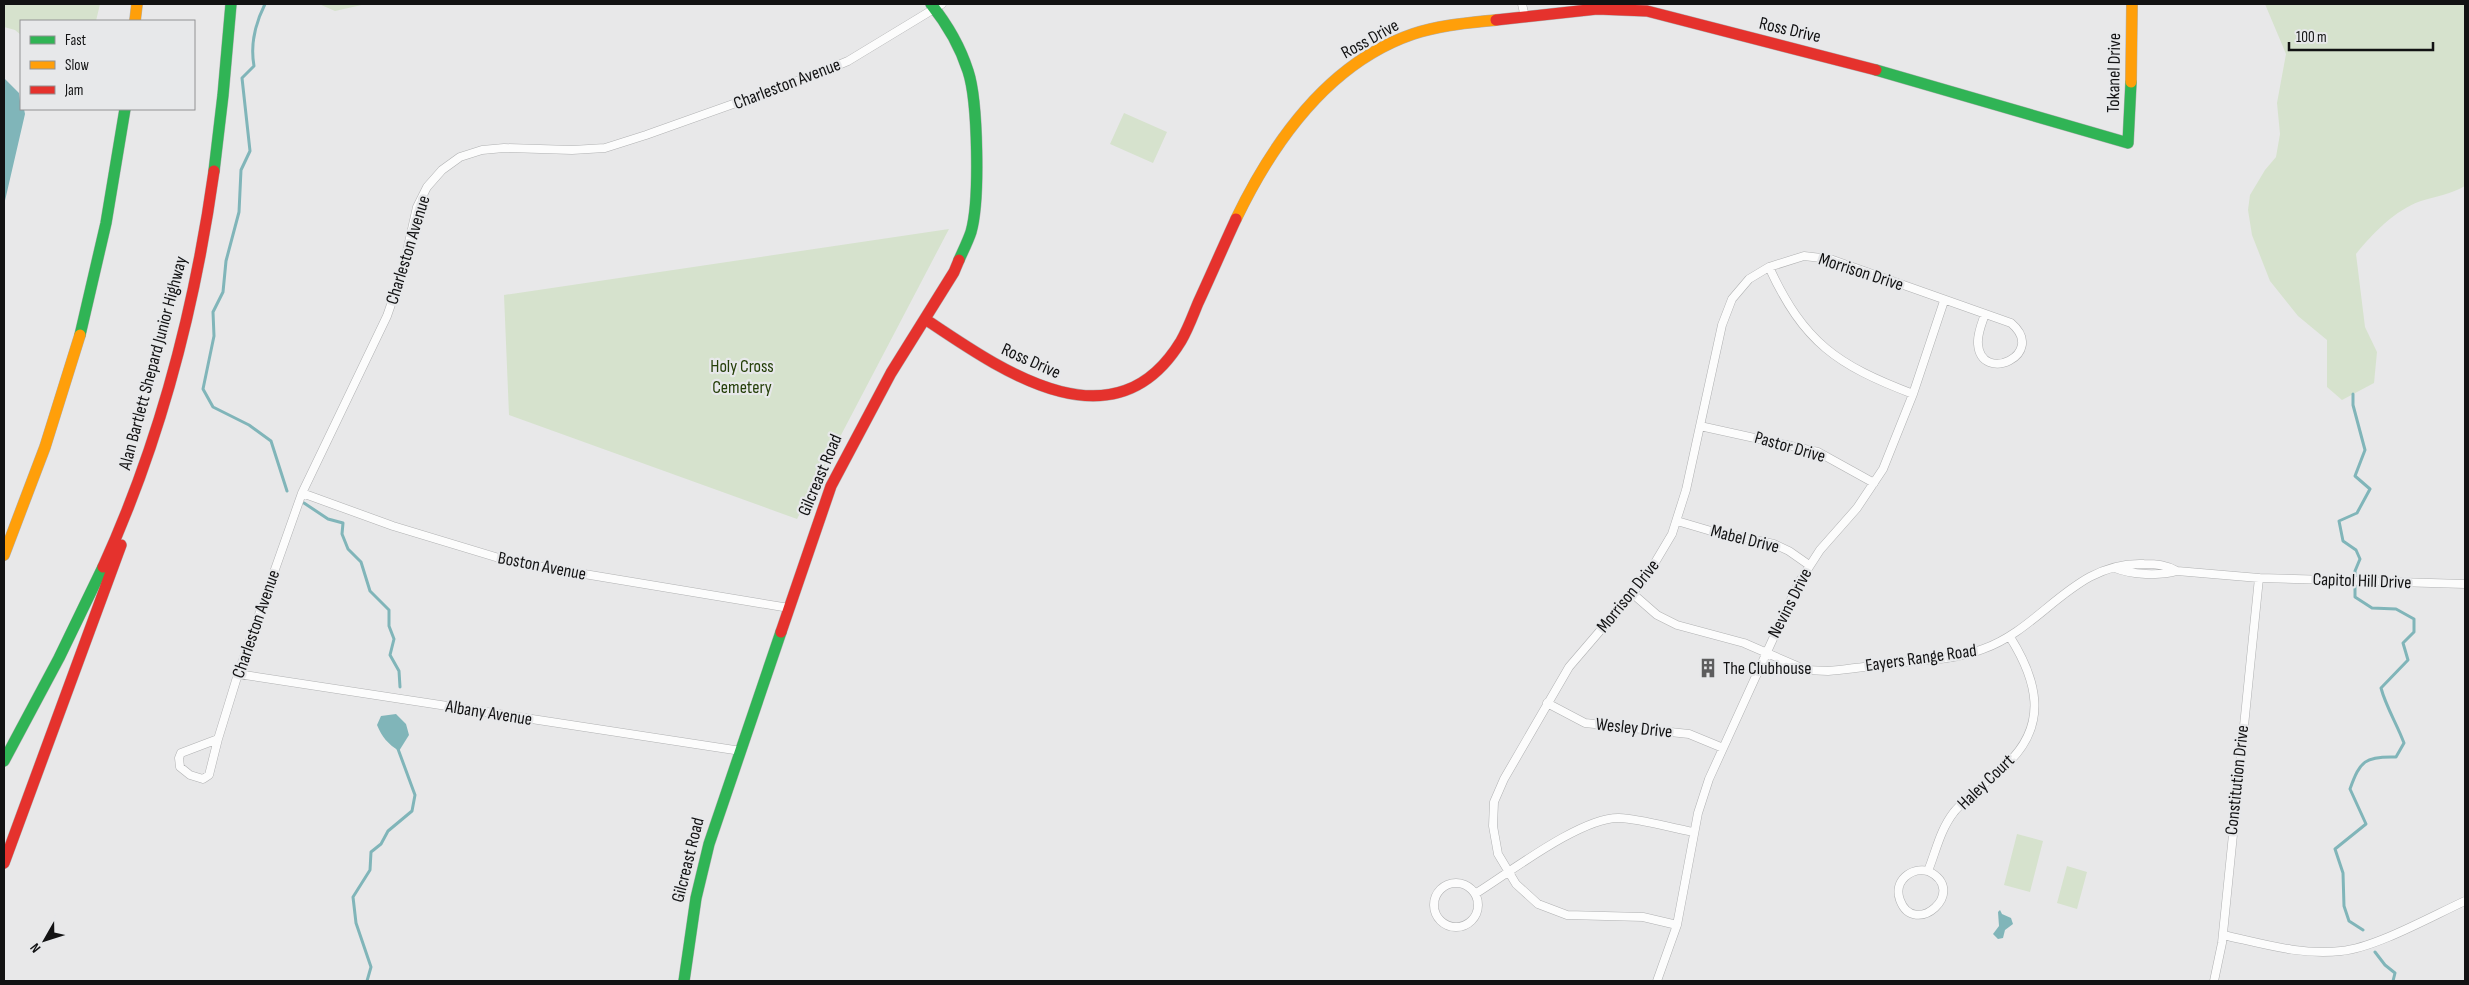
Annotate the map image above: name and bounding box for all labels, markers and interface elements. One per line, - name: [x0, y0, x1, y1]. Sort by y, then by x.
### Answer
- street label: Ross Drive: [1757, 13, 1823, 47]
- street label: Ross Drive: [1338, 15, 1402, 63]
- legend: [20, 20, 195, 110]
- scale bar: [2289, 20, 2433, 52]
- text: 100 m: [2296, 28, 2327, 47]
- text: Fast: [65, 31, 87, 50]
- street label: Tokanel Drive: [2103, 33, 2125, 113]
- street label: Charleston Avenue: [731, 54, 843, 114]
- text: Slow: [65, 56, 89, 75]
- text: Jam: [64, 81, 83, 100]
- street label: Charleston Avenue: [381, 193, 435, 307]
- street label: Morrison Drive: [1816, 248, 1906, 296]
- street label: Alan Bartlett Shepard Junior Highway: [114, 254, 192, 473]
- street label: Ross Drive: [998, 339, 1064, 383]
- park label: Holy Cross Cemetery: [710, 356, 774, 398]
- street label: Pastor Drive: [1752, 427, 1828, 467]
- street label: Gilcreast Road: [793, 431, 847, 519]
- street label: Mabel Drive: [1709, 520, 1781, 558]
- street label: Boston Avenue: [496, 547, 588, 585]
- street label: Morrison Drive: [1592, 555, 1664, 637]
- street label: Nevins Drive: [1764, 565, 1816, 641]
- street label: Charleston Avenue: [228, 567, 284, 681]
- street label: Capitol Hill Drive: [2312, 569, 2412, 593]
- street label: Eayers Range Road: [1864, 640, 1978, 676]
- building icon: The Clubhouse: [1697, 657, 1719, 679]
- place label: The Clubhouse: [1723, 658, 1811, 679]
- street label: Albany Avenue: [443, 696, 534, 730]
- street label: Wesley Drive: [1595, 714, 1673, 742]
- street label: Constitution Drive: [2221, 724, 2253, 836]
- street label: Haley Court: [1953, 750, 2019, 814]
- street label: Gilcreast Road: [667, 815, 709, 905]
- north arrow: [20, 915, 70, 965]
- text: N: [26, 940, 44, 956]

